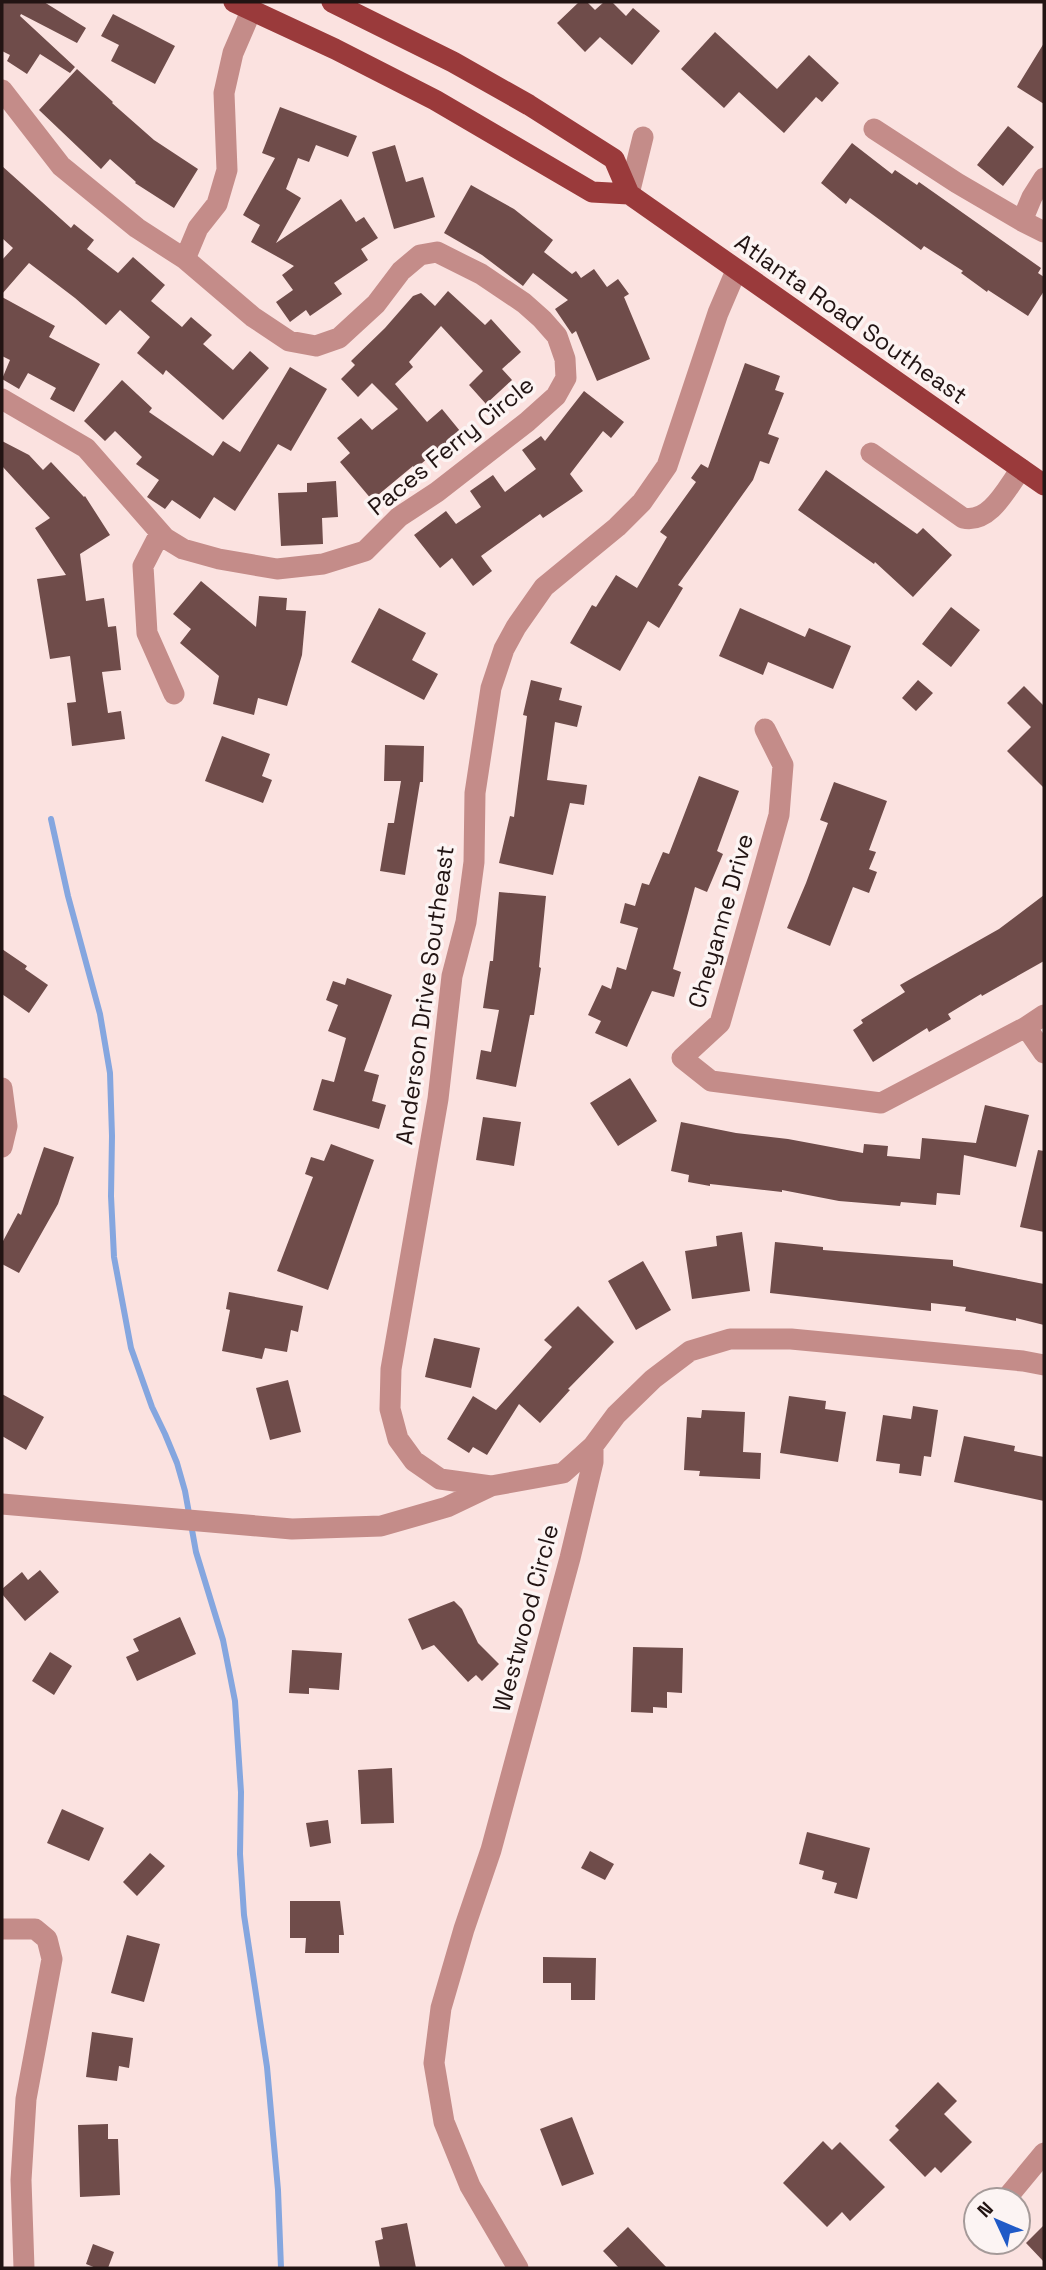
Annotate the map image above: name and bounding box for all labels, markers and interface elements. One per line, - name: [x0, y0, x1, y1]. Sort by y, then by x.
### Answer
- street label: Atlanta Road Southeast: [729, 226, 974, 411]
- street label: Paces Ferry Circle: [361, 369, 540, 522]
- street label: Cheyanne Drive: [681, 830, 760, 1012]
- street label: Anderson Drive Southeast: [388, 843, 461, 1146]
- street label: Westwood Circle: [486, 1521, 565, 1715]
- north arrow: [962, 2186, 1032, 2256]
- text: N: [972, 2196, 999, 2223]

